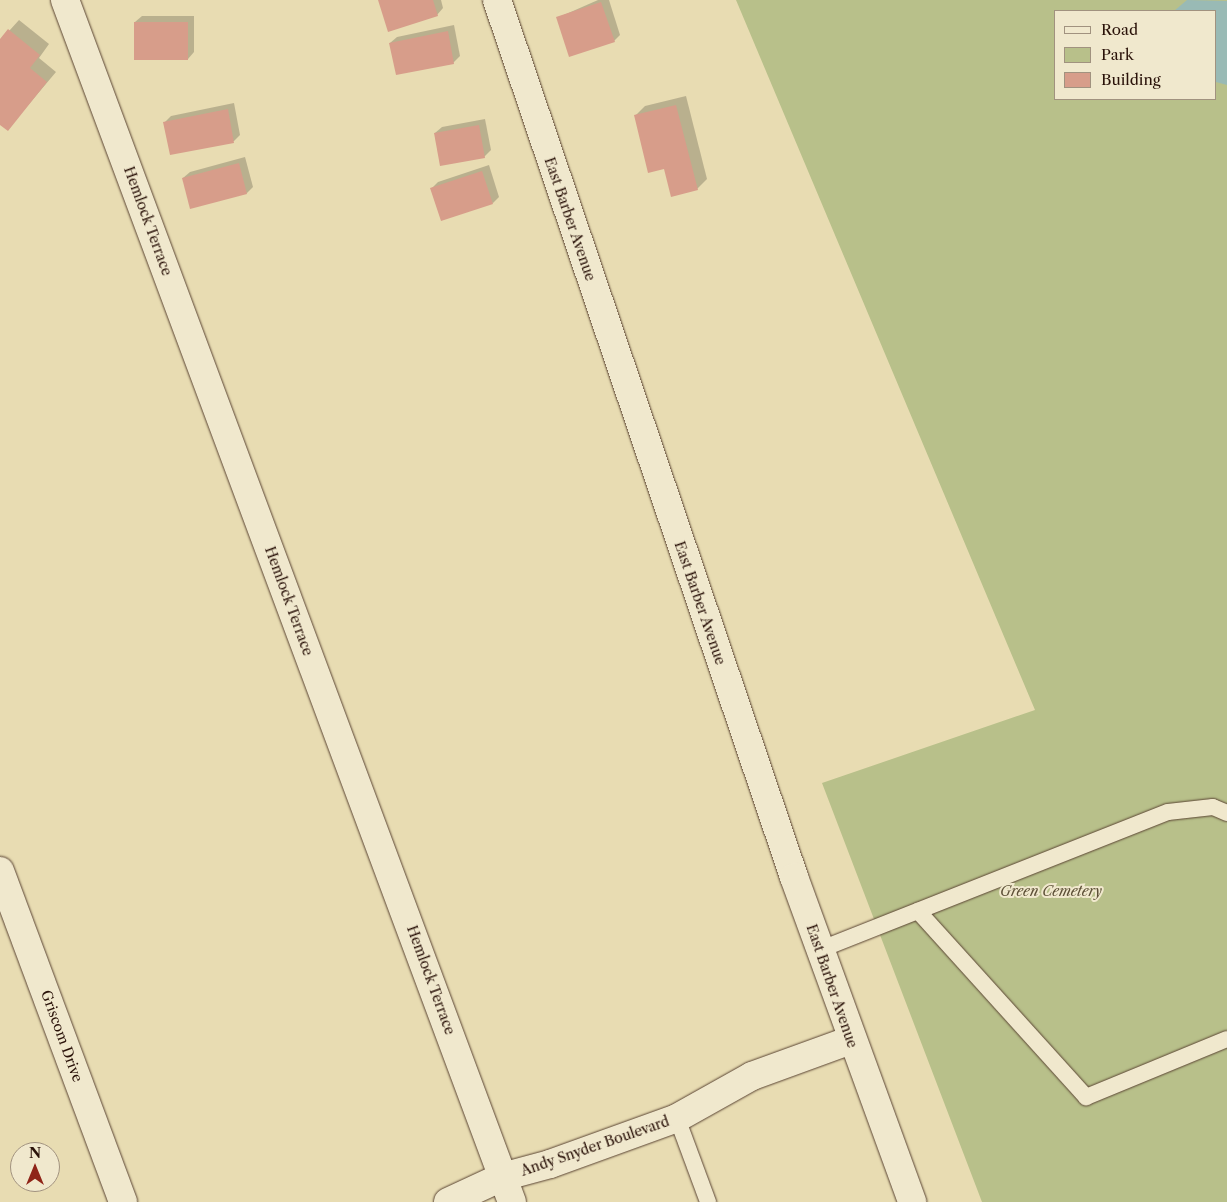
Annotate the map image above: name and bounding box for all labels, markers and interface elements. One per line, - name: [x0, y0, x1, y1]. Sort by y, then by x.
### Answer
- legend: [1054, 10, 1217, 100]
- text: Road: [1101, 20, 1138, 39]
- text: Park: [1101, 45, 1134, 64]
- text: Building: [1101, 70, 1161, 89]
- street label: East Barber Avenue: [541, 155, 599, 283]
- street label: Hemlock Terrace: [120, 164, 176, 278]
- street label: East Barber Avenue: [671, 539, 729, 667]
- street label: Hemlock Terrace: [261, 544, 317, 658]
- park label: Green Cemetery: [1000, 883, 1102, 899]
- street label: East Barber Avenue: [803, 922, 861, 1050]
- street label: Hemlock Terrace: [403, 923, 459, 1037]
- street label: Griscom Drive: [38, 988, 86, 1084]
- street label: Andy Snyder Boulevard: [518, 1113, 672, 1179]
- north arrow: [10, 1142, 60, 1192]
- text: N: [29, 1144, 41, 1162]

